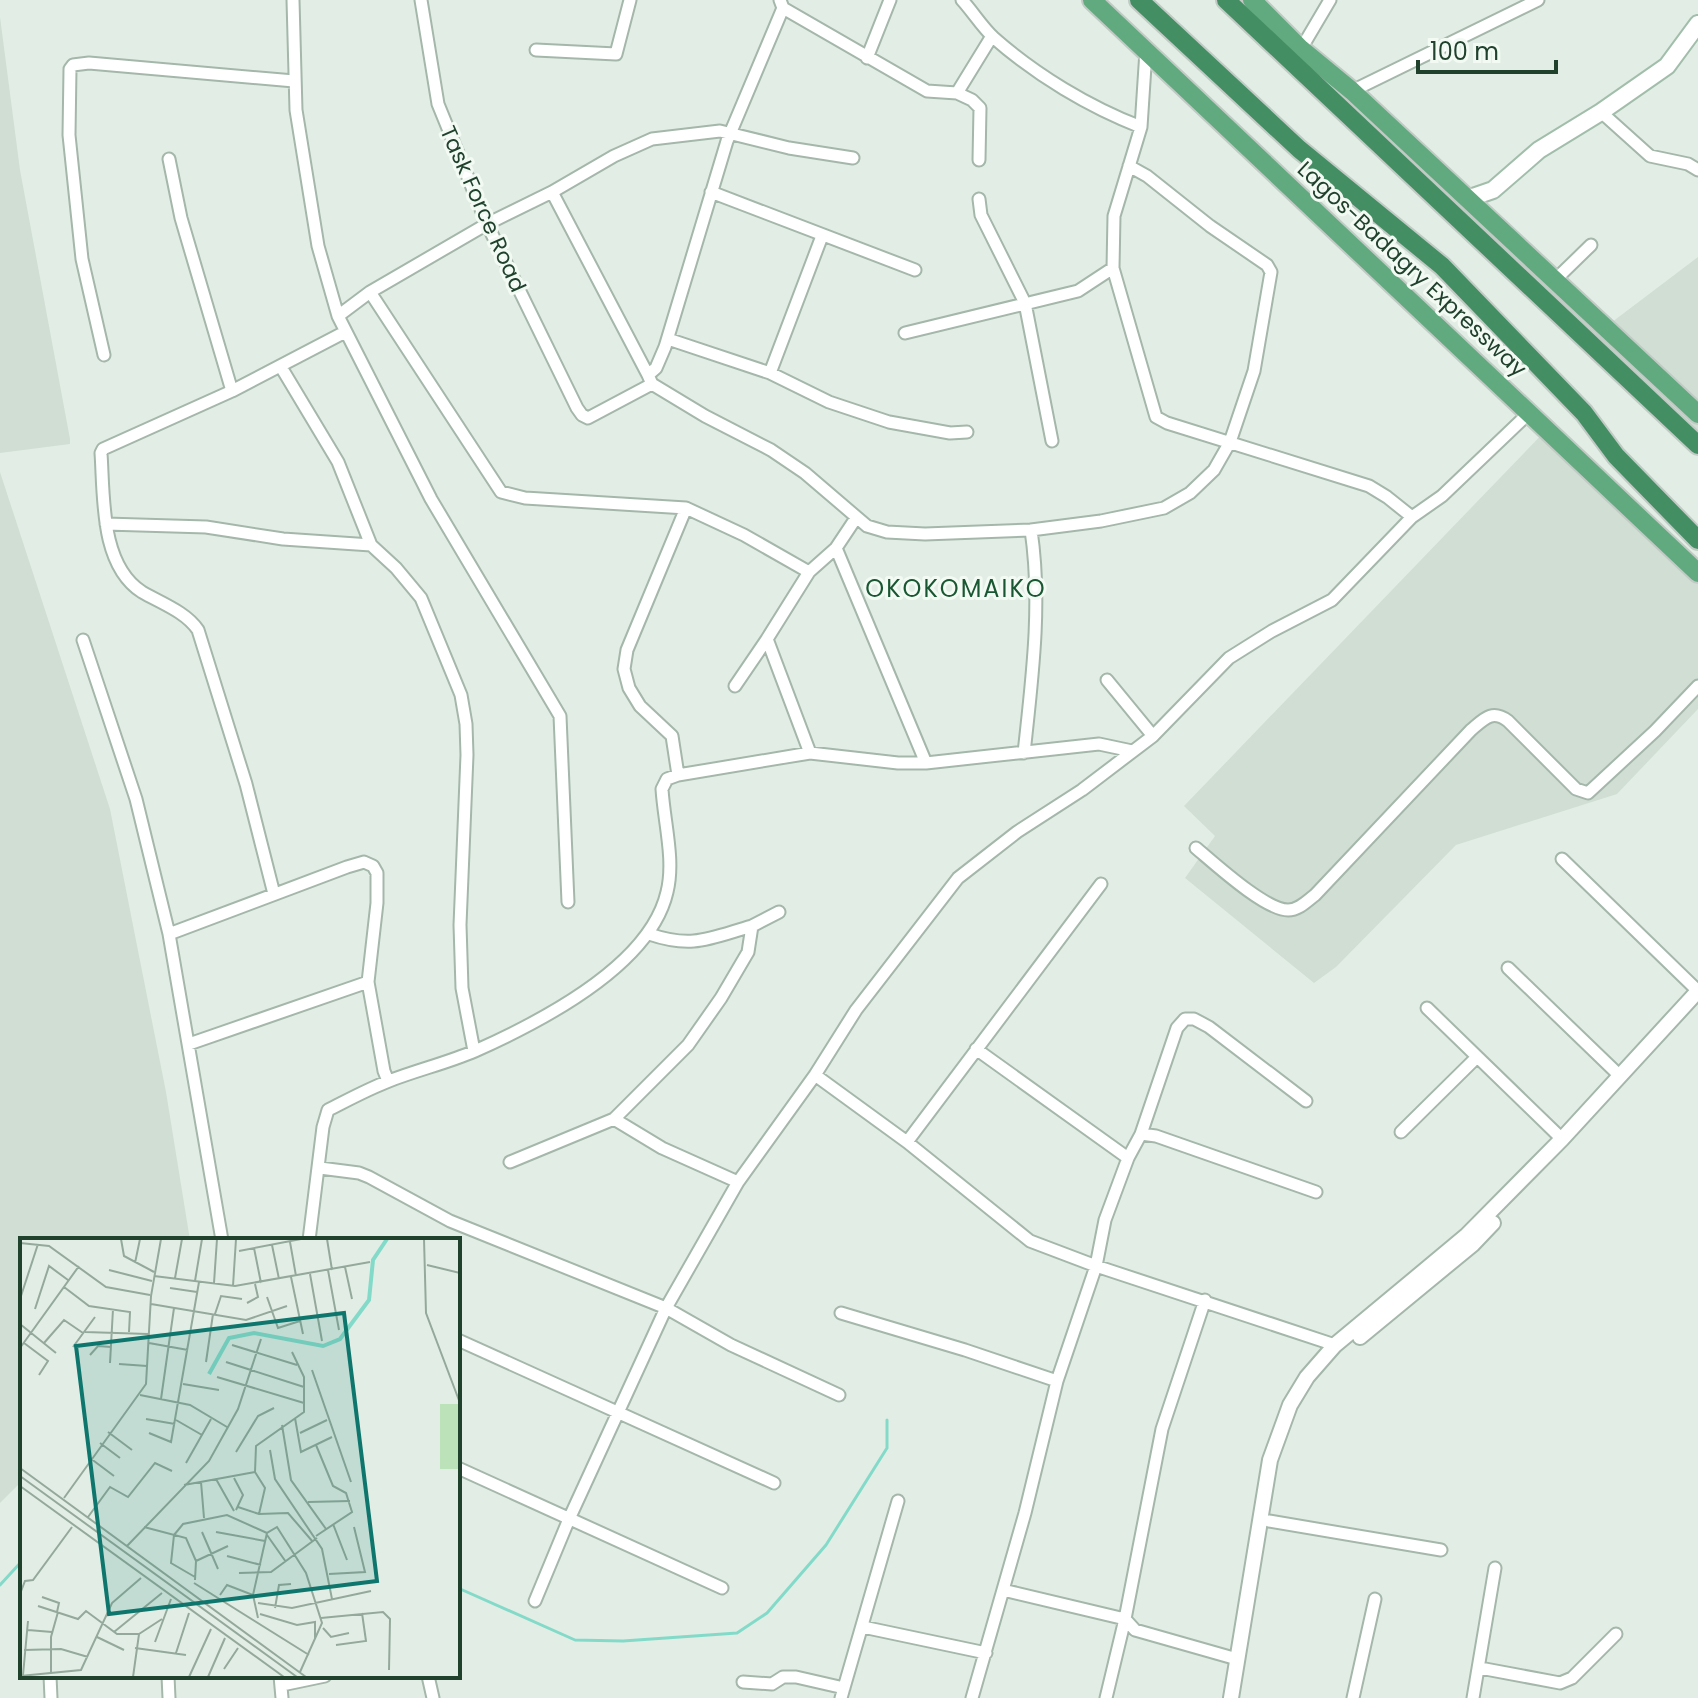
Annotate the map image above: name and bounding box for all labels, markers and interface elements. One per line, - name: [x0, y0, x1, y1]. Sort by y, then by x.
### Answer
- scale bar: [1418, 24, 1556, 74]
- text: 100 m: [1430, 35, 1499, 68]
- street label: Task Force Road: [432, 121, 534, 297]
- street label: Lagos-Badagry Expressway: [1291, 154, 1534, 384]
- district label: OKOKOMAIKO: [865, 572, 1047, 605]
- inset map: [20, 1238, 460, 1678]

